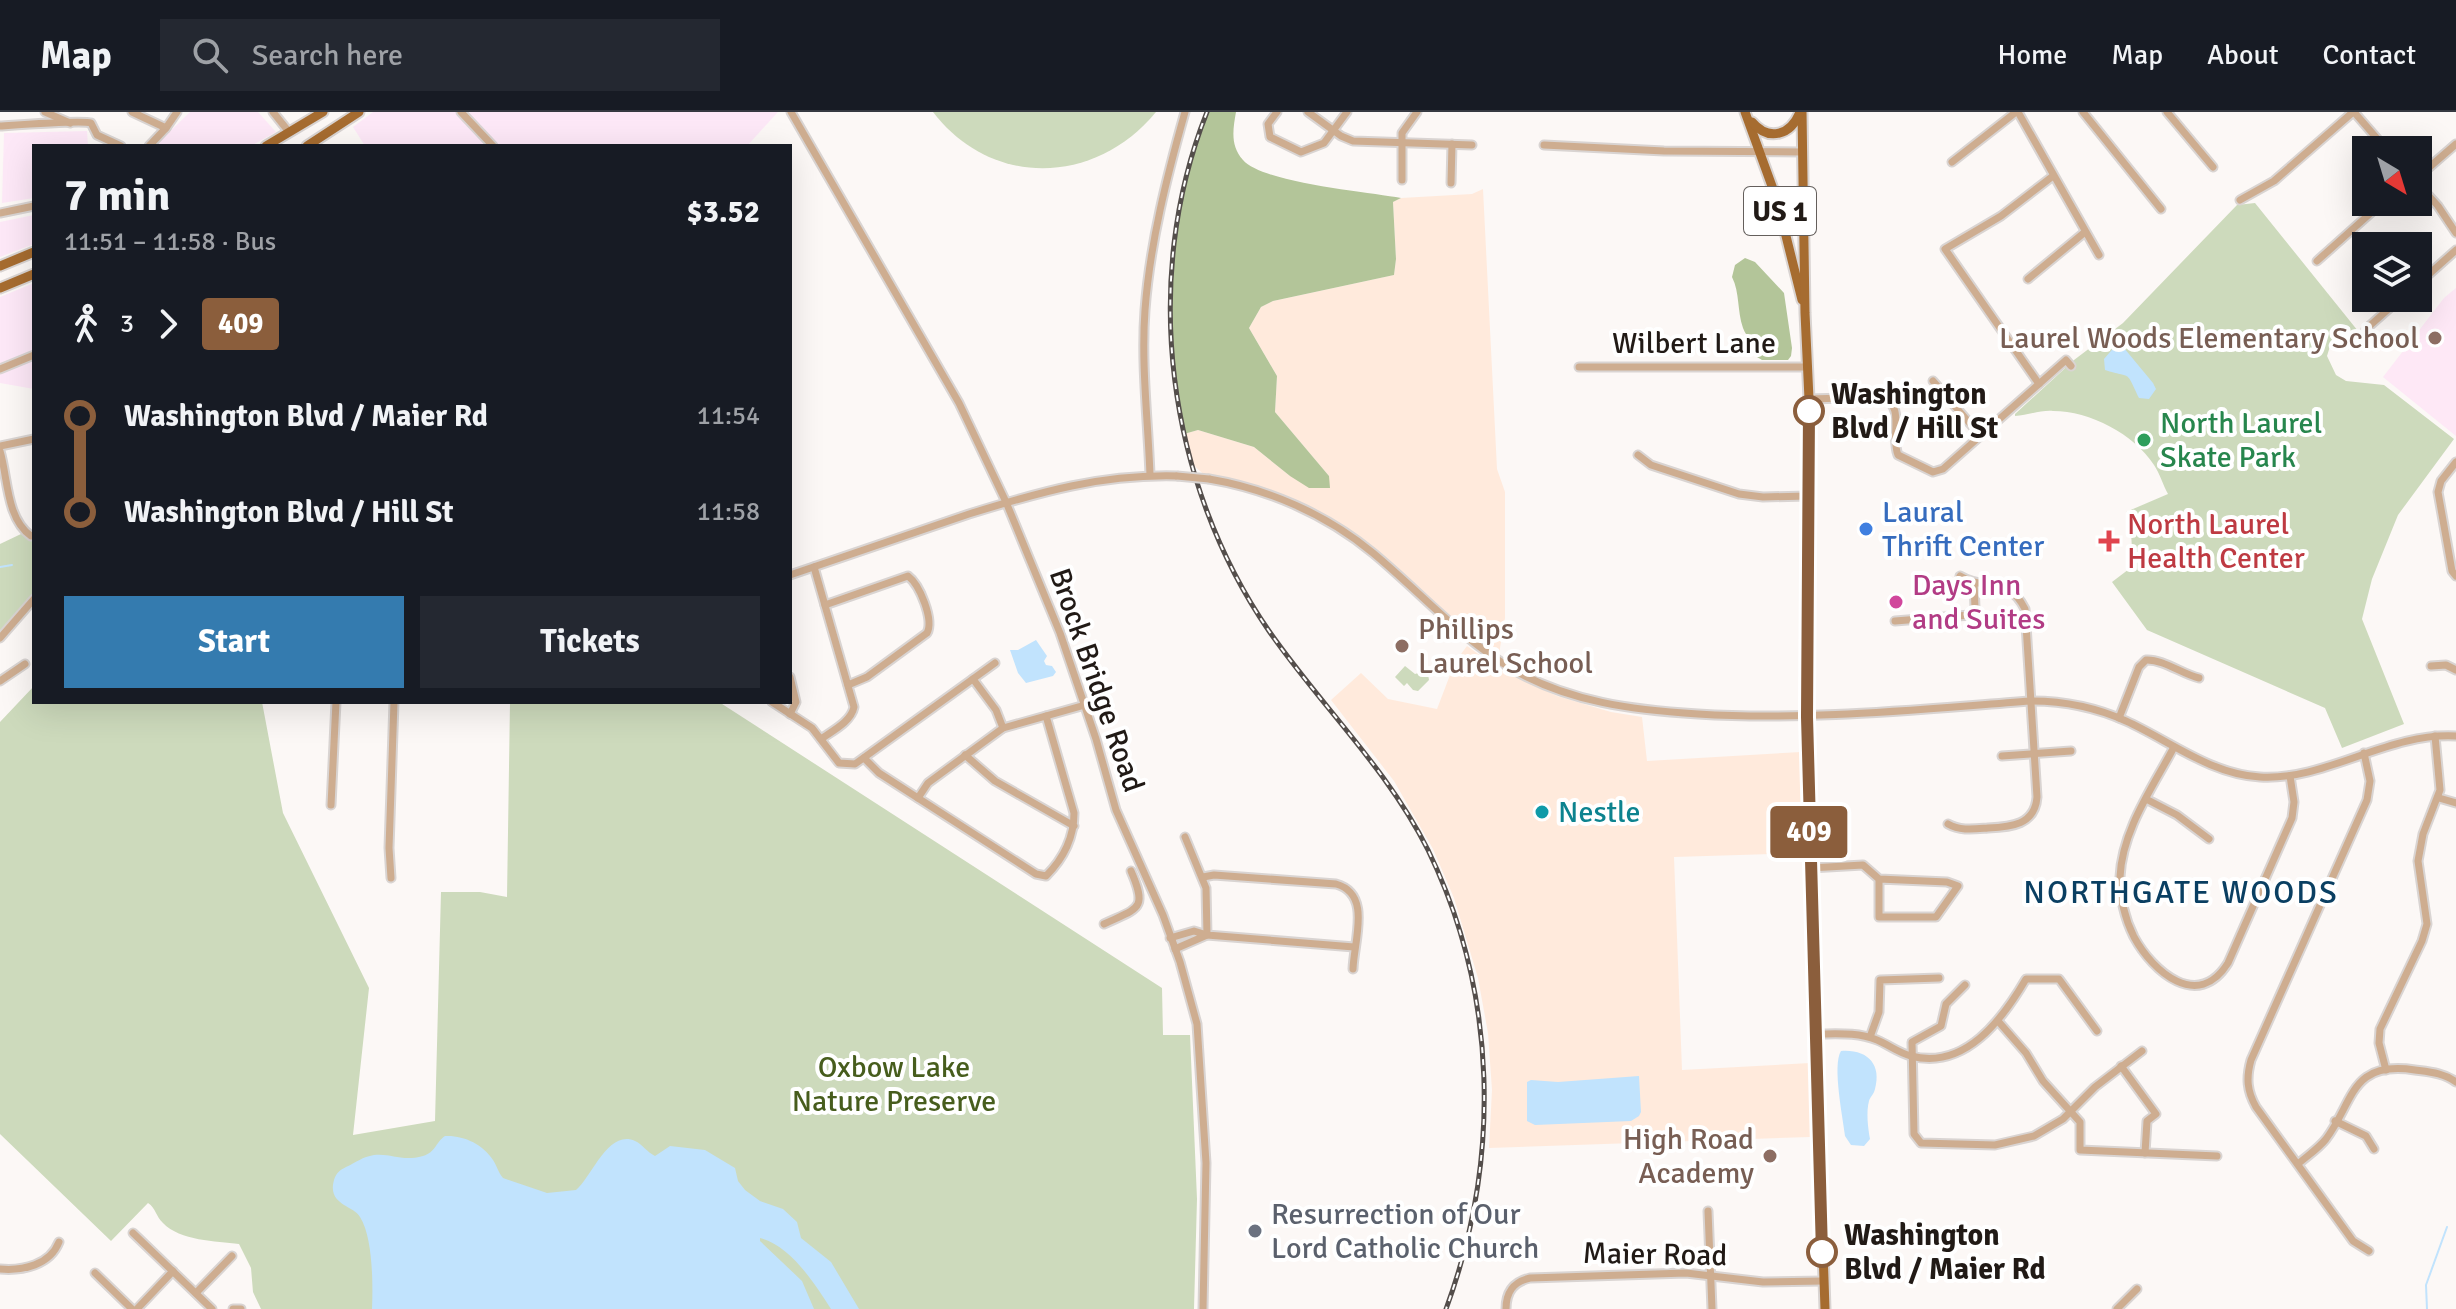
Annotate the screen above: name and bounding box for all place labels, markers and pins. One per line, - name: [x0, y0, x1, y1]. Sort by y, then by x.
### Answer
- place label: Laurel Woods Elementary School: [1999, 320, 2419, 357]
- marker: Laurel Woods Elementary School: [2426, 329, 2444, 347]
- place label: Washington Blvd / Hill St: [1831, 376, 1998, 447]
- marker: Washington Blvd / Hill St: [1794, 396, 1824, 426]
- place label: North Laurel Skate Park: [2160, 405, 2322, 476]
- marker: North Laurel Skate Park: [2135, 431, 2153, 449]
- place label: Laural Thrift Center: [1882, 494, 2044, 565]
- place label: North Laurel Health Center: [2127, 506, 2305, 577]
- marker: Laural Thrift Center: [1857, 520, 1875, 538]
- marker: North Laurel Health Center: [2098, 530, 2120, 552]
- place label: Days Inn and Suites: [1912, 567, 2045, 638]
- marker: Days Inn and Suites: [1887, 593, 1905, 611]
- place label: Phillips Laurel School: [1418, 611, 1593, 682]
- marker: Phillips Laurel School: [1393, 637, 1411, 655]
- place label: Nestle: [1558, 794, 1641, 831]
- marker: Nestle: [1533, 803, 1551, 821]
- place label: High Road Academy: [1623, 1121, 1754, 1192]
- marker: High Road Academy: [1761, 1147, 1779, 1165]
- place label: Resurrection of Our Lord Catholic Church: [1271, 1196, 1539, 1267]
- place label: Washington Blvd / Maier Rd: [1844, 1217, 2046, 1288]
- marker: Resurrection of Our Lord Catholic Church: [1246, 1222, 1264, 1240]
- marker: Washington Blvd / Maier Rd: [1807, 1237, 1837, 1267]

